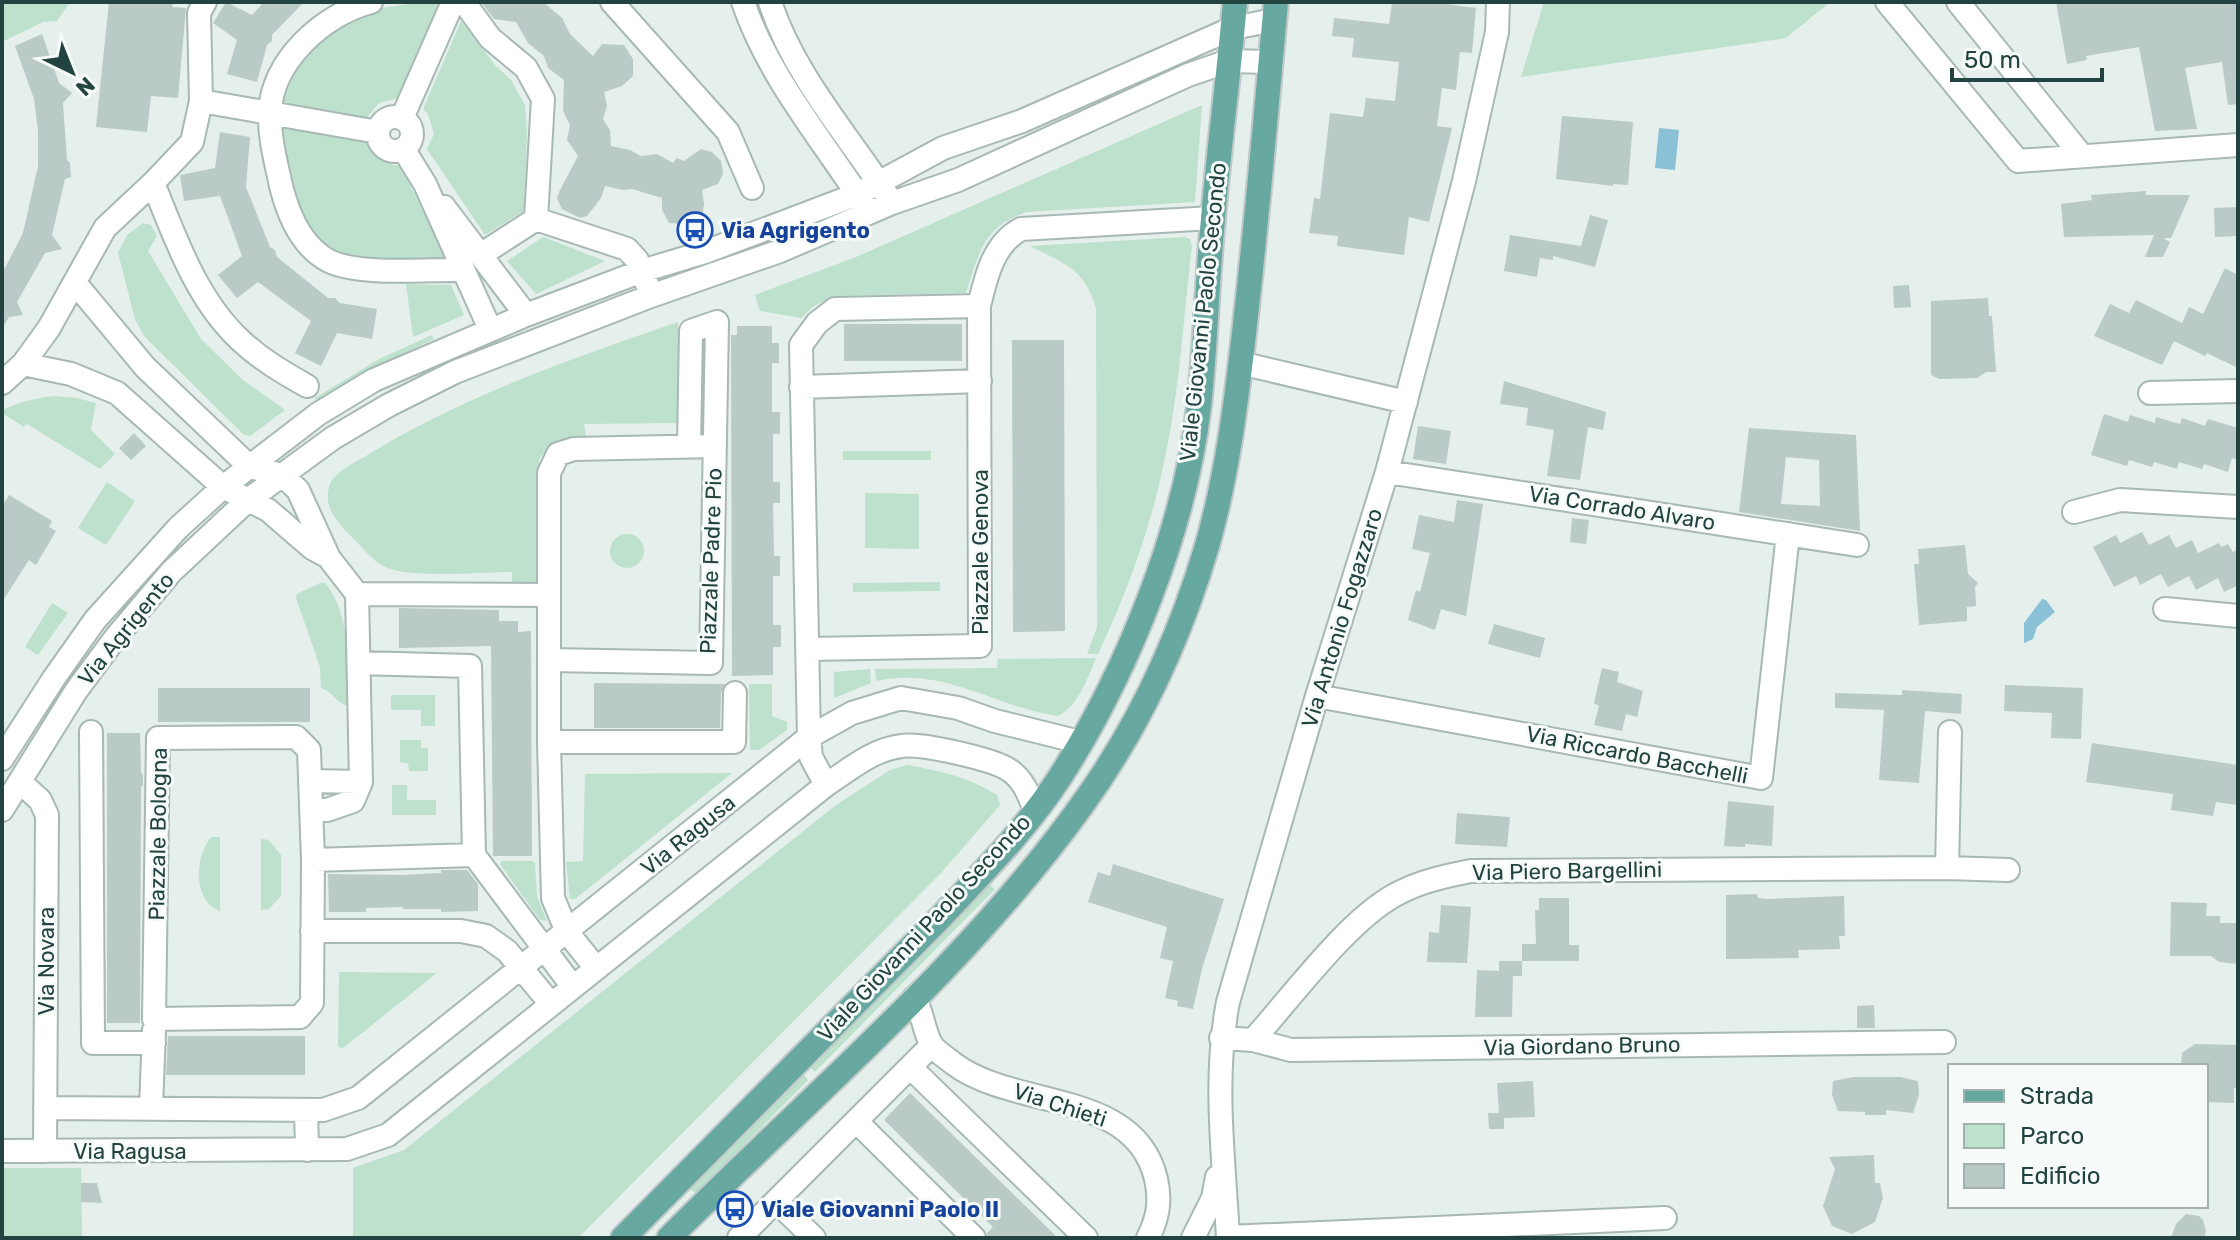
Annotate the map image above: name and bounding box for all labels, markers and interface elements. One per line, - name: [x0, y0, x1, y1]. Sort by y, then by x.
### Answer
- north arrow: [32, 32, 112, 112]
- scale bar: [1952, 32, 2102, 82]
- text: 50 m: [1964, 46, 2021, 74]
- text: N: [70, 71, 100, 102]
- street label: Viale Giovanni Paolo Secondo: [1174, 161, 1232, 463]
- bus stop icon: Via Agrigento: [676, 211, 714, 249]
- place label: Via Agrigento: [721, 217, 870, 244]
- street label: Piazzale Padre Pio: [694, 467, 728, 655]
- street label: Piazzale Genova: [967, 469, 994, 635]
- street label: Via Corrado Alvaro: [1527, 480, 1717, 536]
- street label: Via Antonio Fogazzaro: [1296, 505, 1388, 731]
- street label: Via Agrigento: [72, 567, 180, 691]
- street label: Via Riccardo Bacchelli: [1524, 720, 1750, 790]
- street label: Piazzale Bologna: [143, 747, 173, 921]
- street label: Via Ragusa: [635, 789, 741, 881]
- street label: Viale Giovanni Paolo Secondo: [812, 809, 1036, 1047]
- street label: Via Piero Bargellini: [1472, 856, 1662, 886]
- street label: Via Novara: [33, 907, 60, 1015]
- street label: Via Giordano Bruno: [1483, 1031, 1681, 1061]
- legend: [1948, 1064, 2208, 1208]
- street label: Via Chieti: [1010, 1077, 1110, 1133]
- text: Strada: [2020, 1082, 2094, 1110]
- text: Parco: [2020, 1122, 2084, 1150]
- street label: Via Ragusa: [73, 1138, 187, 1165]
- text: Edificio: [2020, 1162, 2101, 1190]
- bus stop icon: Viale Giovanni Paolo II: [716, 1190, 754, 1228]
- place label: Viale Giovanni Paolo II: [761, 1196, 999, 1223]

